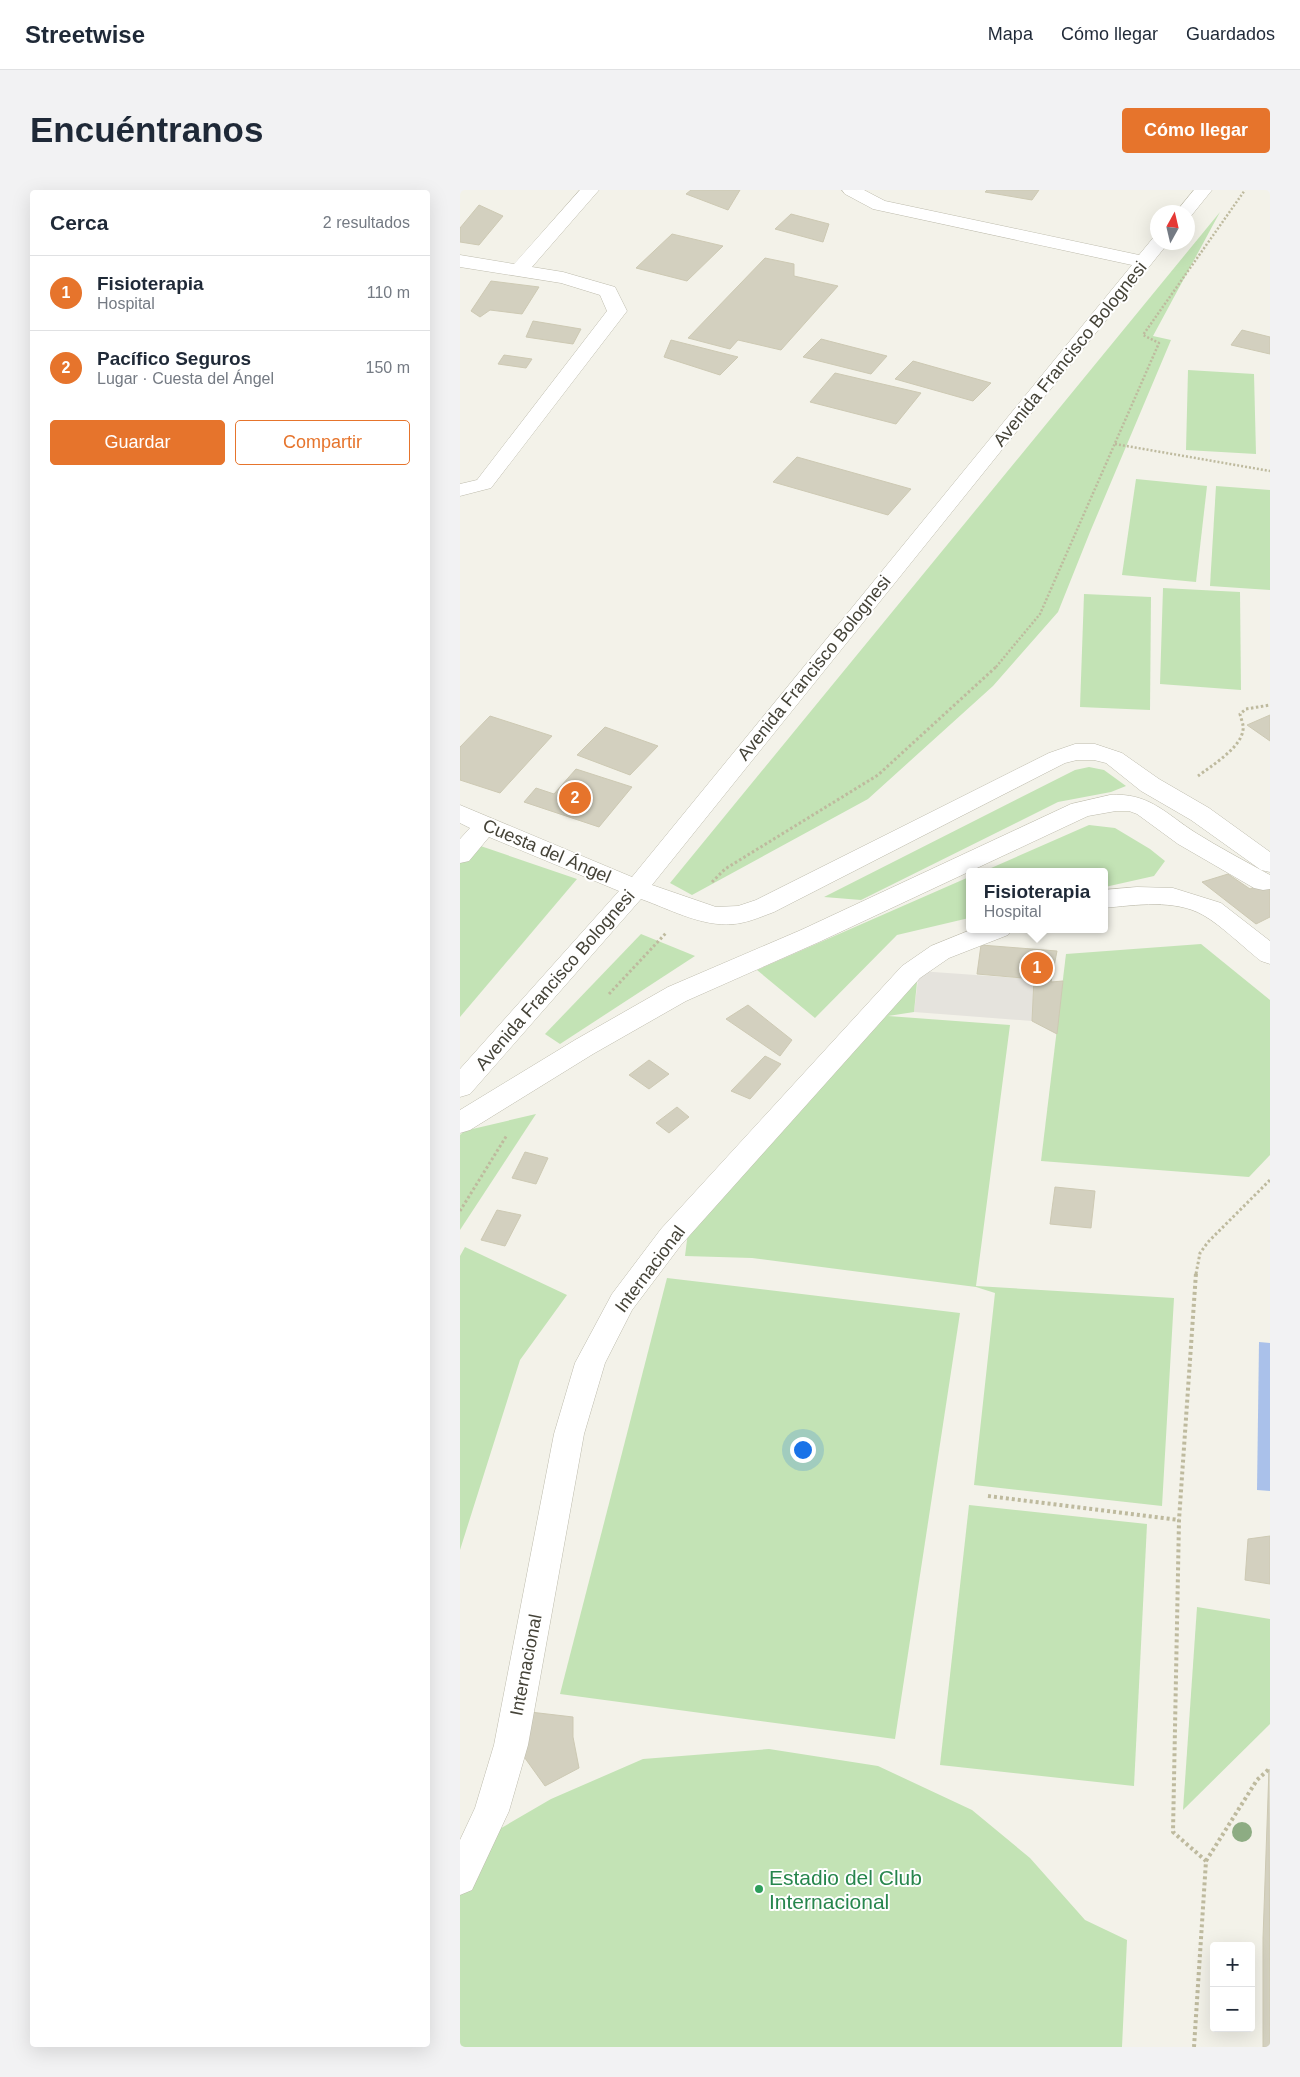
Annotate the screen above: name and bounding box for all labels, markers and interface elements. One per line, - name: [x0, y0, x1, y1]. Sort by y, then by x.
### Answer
- text: Streetwise: [25, 21, 145, 48]
- text: Mapa: [988, 24, 1033, 44]
- text: Cómo llegar: [1061, 24, 1158, 44]
- text: Guardados: [1186, 24, 1275, 44]
- button: Cómo llegar: [1122, 108, 1270, 153]
- text: Encuéntranos: [30, 110, 263, 149]
- north arrow: [1150, 205, 1195, 250]
- text: Cerca: [50, 211, 108, 234]
- text: 2 resultados: [323, 214, 410, 231]
- street label: Avenida Francisco Bolognesi: [989, 258, 1151, 450]
- text: Fisioterapia: [97, 273, 204, 294]
- text: 1: [62, 284, 70, 301]
- text: 110 m: [367, 284, 410, 301]
- text: Hospital: [97, 295, 155, 312]
- text: Pacífico Seguros: [97, 348, 251, 369]
- text: 2: [62, 359, 70, 376]
- text: 150 m: [366, 359, 410, 376]
- text: Lugar · Cuesta del Ángel: [97, 370, 274, 387]
- button: Guardar: [50, 420, 225, 465]
- button: Compartir: [235, 420, 410, 465]
- street label: Avenida Francisco Bolognesi: [733, 572, 895, 764]
- pin: 2: [559, 779, 591, 817]
- street label: Cuesta del Ángel: [480, 815, 614, 887]
- popup: [966, 868, 1108, 933]
- text: Fisioterapia: [984, 881, 1090, 902]
- street label: Avenida Francisco Bolognesi: [471, 886, 639, 1074]
- text: Hospital: [984, 903, 1041, 920]
- pin: 1: [1021, 949, 1053, 987]
- street label: Internacional: [611, 1222, 689, 1316]
- your location: [790, 1437, 816, 1463]
- street label: Internacional: [506, 1612, 546, 1718]
- place label: Estadio del Club Internacional: [769, 1866, 922, 1913]
- marker: Estadio del Club Internacional: [753, 1883, 765, 1895]
- map controls: [1210, 1942, 1255, 2032]
- button: +: [1210, 1942, 1255, 1987]
- button: −: [1210, 1987, 1255, 2032]

